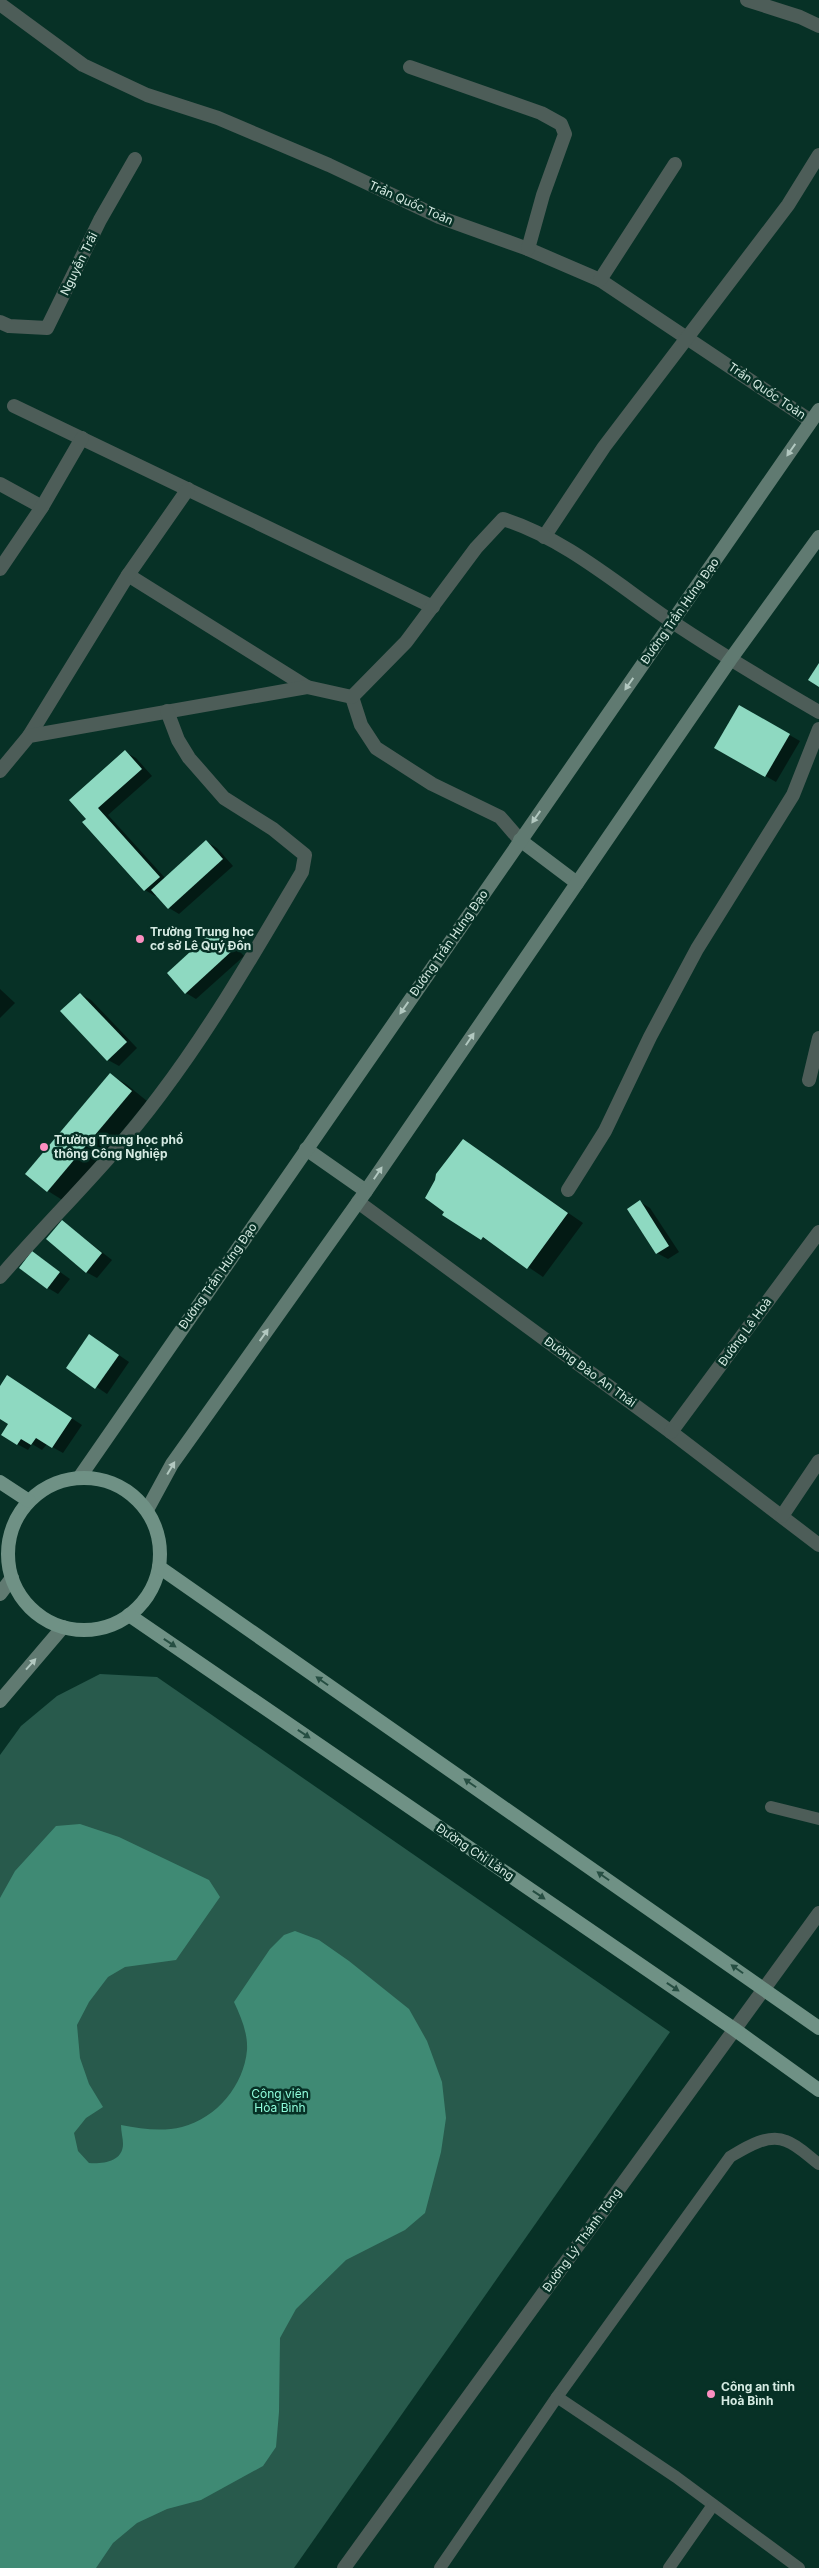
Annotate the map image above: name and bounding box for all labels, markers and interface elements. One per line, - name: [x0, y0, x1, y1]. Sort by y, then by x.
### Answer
- street label: Trần Quốc Toản: [367, 177, 456, 228]
- street label: Nguyễn Trãi: [57, 230, 100, 298]
- street label: Trần Quốc Toản: [726, 359, 809, 422]
- one-way arrow: [786, 443, 796, 456]
- street label: Đường Trần Hưng Đạo: [637, 555, 722, 667]
- one-way arrow: [624, 677, 634, 691]
- one-way arrow: [531, 810, 541, 824]
- street label: Đường Trần Hưng Đạo: [406, 887, 491, 999]
- place label: Trường Trung học cơ sở Lê Quý Đôn: [150, 924, 254, 953]
- marker: Trường Trung học cơ sở Lê Quý Đôn: [134, 933, 146, 945]
- one-way arrow: [399, 1002, 409, 1015]
- one-way arrow: [465, 1032, 475, 1046]
- place label: Trường Trung học phổ thông Công Nghiệp: [54, 1132, 183, 1161]
- marker: Trường Trung học phổ thông Công Nghiệp: [38, 1141, 50, 1153]
- one-way arrow: [373, 1167, 383, 1180]
- street label: Đường Trần Hưng Đạo: [175, 1220, 260, 1332]
- street label: Đường Lê Hoà: [715, 1295, 774, 1369]
- one-way arrow: [259, 1328, 269, 1341]
- street label: Đường Đào An Thái: [541, 1333, 639, 1410]
- one-way arrow: [166, 1461, 175, 1474]
- one-way arrow: [163, 1638, 176, 1648]
- one-way arrow: [25, 1658, 37, 1670]
- one-way arrow: [315, 1676, 329, 1686]
- one-way arrow: [297, 1729, 310, 1739]
- one-way arrow: [463, 1778, 477, 1788]
- street label: Đường Chi Lăng: [433, 1820, 517, 1883]
- one-way arrow: [596, 1871, 610, 1881]
- one-way arrow: [532, 1890, 546, 1900]
- one-way arrow: [730, 1964, 744, 1974]
- one-way arrow: [666, 1982, 680, 1992]
- park label: Công viên Hòa Bình: [251, 2086, 309, 2115]
- street label: Đường Lý Thánh Tông: [539, 2185, 624, 2294]
- place label: Công an tỉnh Hoà Bình: [721, 2379, 795, 2408]
- marker: Công an tỉnh Hoà Bình: [705, 2388, 717, 2400]

